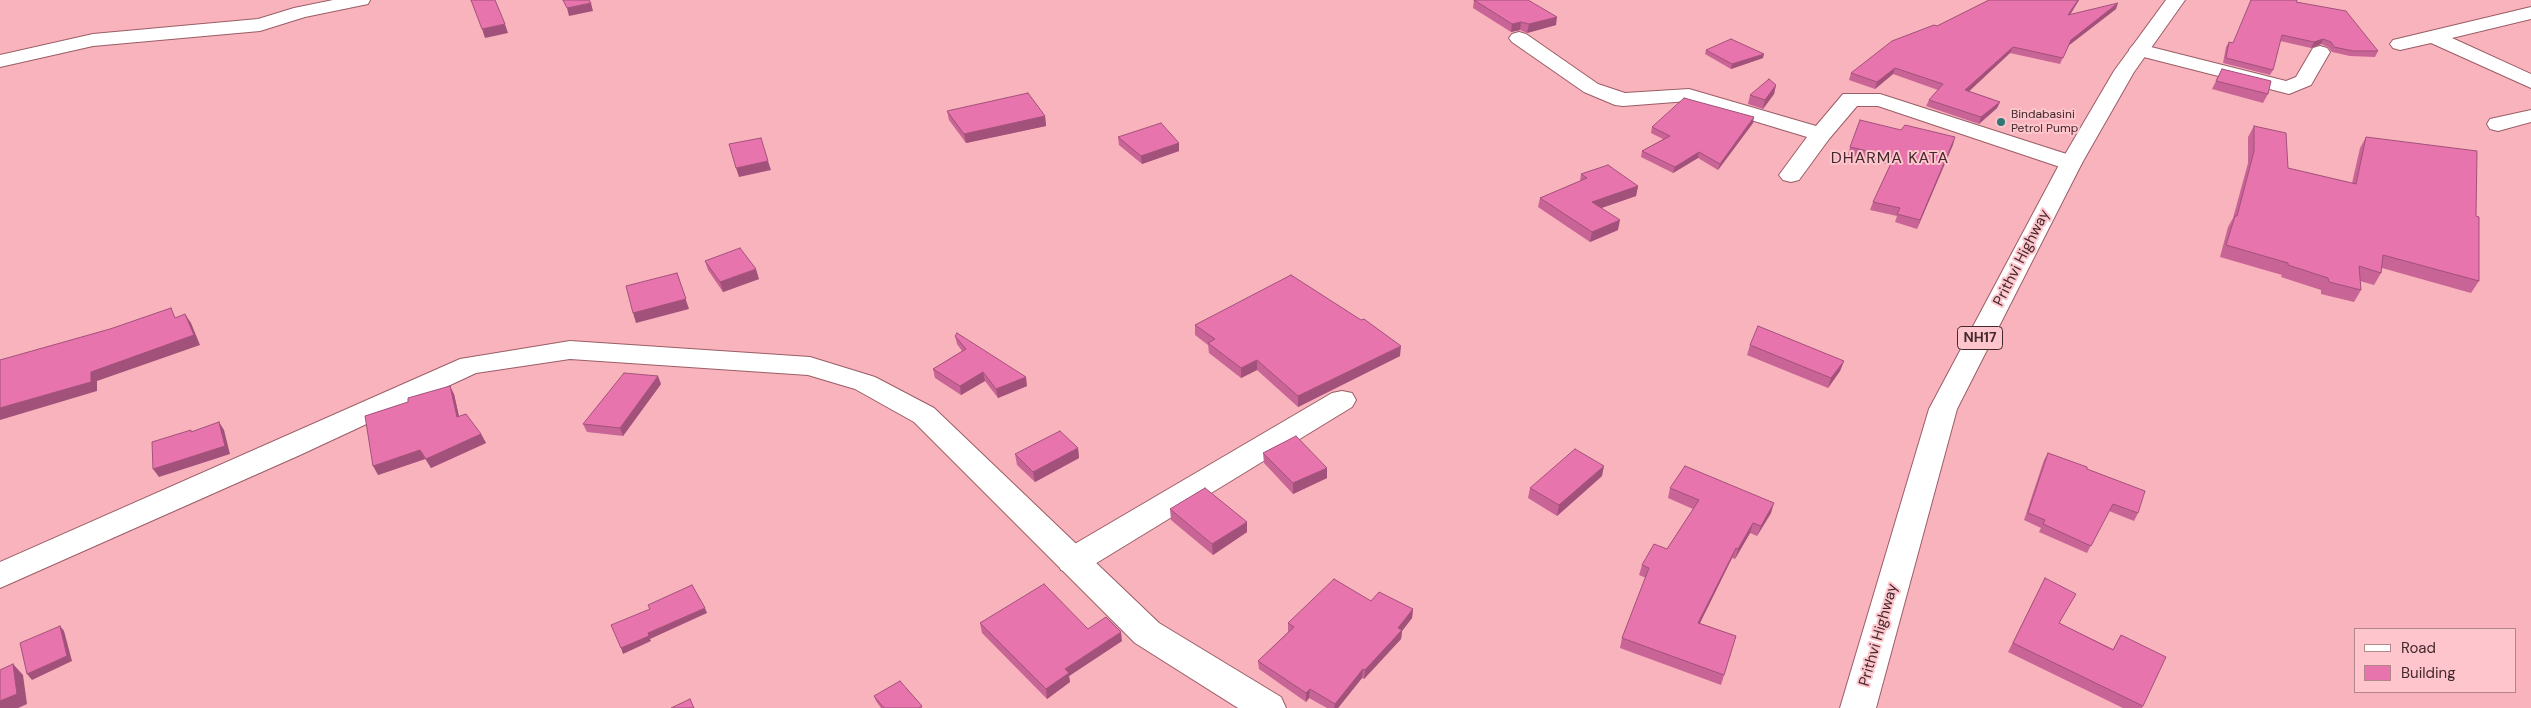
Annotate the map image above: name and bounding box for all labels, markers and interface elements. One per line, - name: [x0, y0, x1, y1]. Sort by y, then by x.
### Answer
- place label: Bindabasini Petrol Pump: [2011, 108, 2078, 136]
- marker: Bindabasini Petrol Pump: [1995, 116, 2007, 128]
- district label: DHARMA KATA: [1829, 149, 1951, 169]
- street label: Prithvi Highway: [1990, 207, 2054, 309]
- road number: NH17: [1958, 326, 2002, 349]
- street label: Prithvi Highway: [1856, 582, 1902, 688]
- legend: [2354, 628, 2516, 693]
- text: Road: [2401, 638, 2436, 658]
- text: Building: [2401, 663, 2456, 683]

